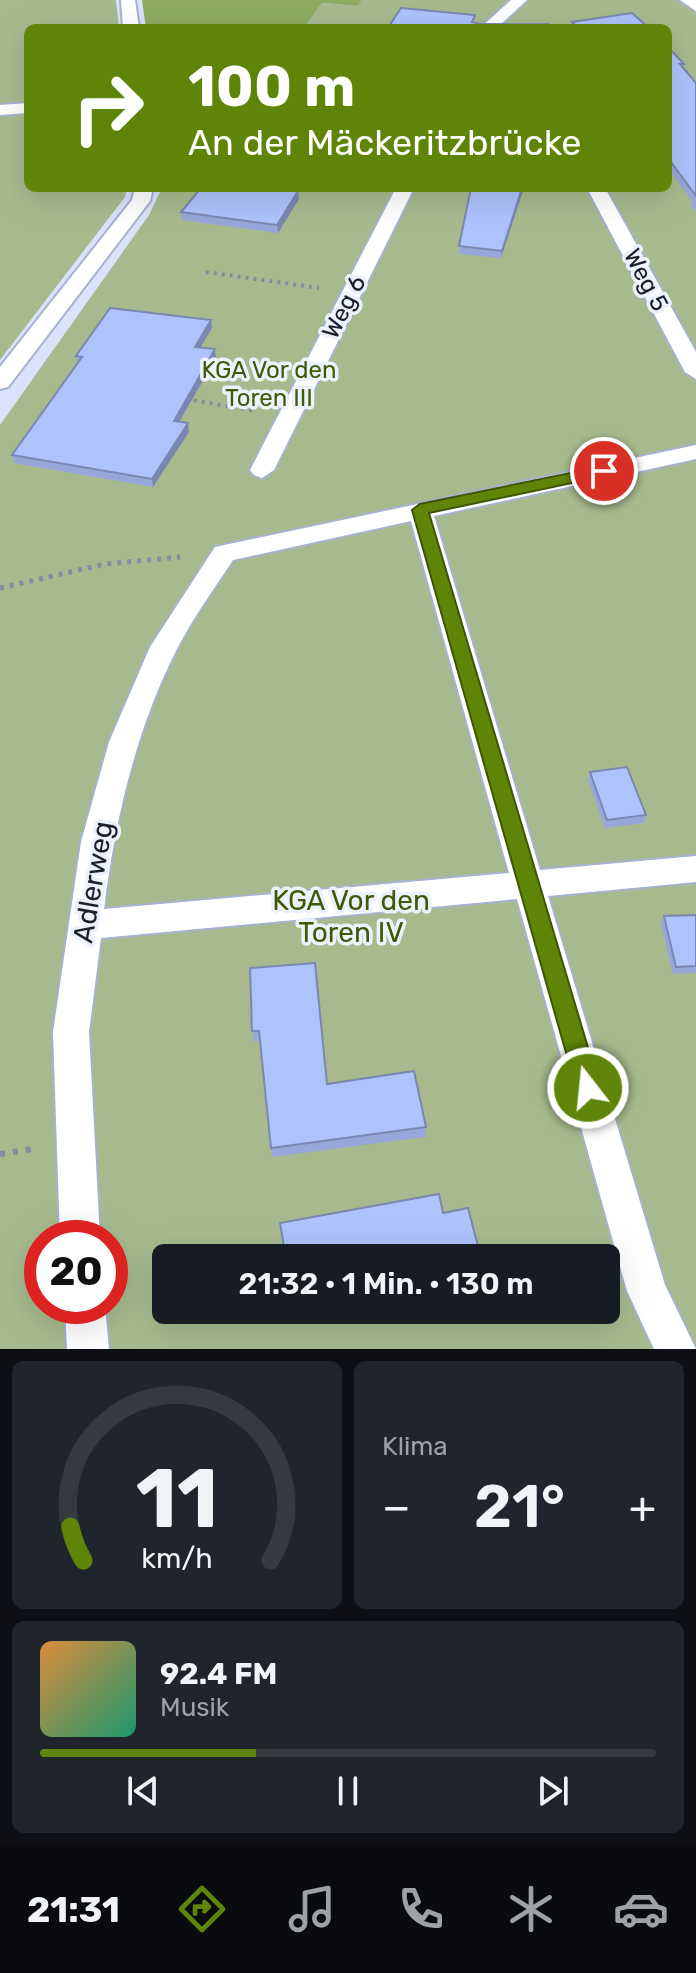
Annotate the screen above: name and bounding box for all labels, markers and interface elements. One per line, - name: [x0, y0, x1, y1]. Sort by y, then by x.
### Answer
- text: 100 m: [188, 54, 355, 120]
- icon: right: [56, 56, 160, 160]
- text: An der Mäckeritzbrücke: [188, 121, 582, 164]
- street label: Weg 5: [618, 244, 674, 316]
- street label: Weg 6: [316, 271, 372, 343]
- park label: KGA Vor den Toren III: [201, 356, 337, 412]
- pin: [570, 437, 638, 505]
- icon: arrive: [582, 449, 626, 493]
- street label: Adlerweg: [66, 819, 120, 945]
- park label: KGA Vor den Toren IV: [272, 884, 430, 949]
- position arrow: [546, 1046, 630, 1130]
- speed limit sign: 20: [24, 1220, 128, 1324]
- text: 21:32 · 1 Min. · 130 m: [238, 1266, 534, 1302]
- text: Klima: [382, 1431, 448, 1462]
- text: 11: [136, 1449, 218, 1548]
- text: 21°: [474, 1471, 565, 1542]
- text: −: [382, 1481, 411, 1533]
- text: +: [629, 1481, 656, 1533]
- text: km/h: [141, 1541, 213, 1575]
- text: 92.4 FM: [160, 1656, 277, 1692]
- text: Musik: [160, 1692, 229, 1723]
- icon: previous: [121, 1769, 165, 1813]
- icon: pause: [326, 1769, 370, 1813]
- icon: next: [531, 1769, 575, 1813]
- icon: directions: [174, 1881, 230, 1937]
- icon: music: [284, 1881, 340, 1937]
- icon: phone: [393, 1881, 449, 1937]
- icon: climate: [503, 1881, 559, 1937]
- icon: car: [613, 1881, 669, 1937]
- text: 21:31: [27, 1888, 120, 1931]

